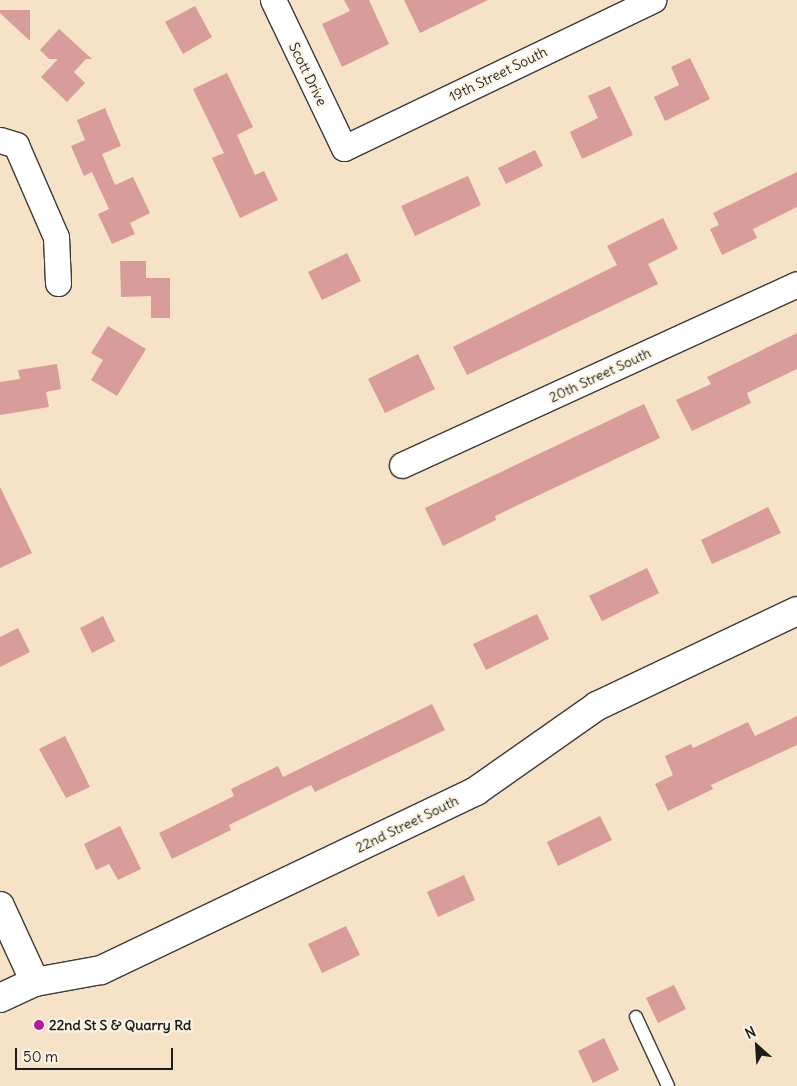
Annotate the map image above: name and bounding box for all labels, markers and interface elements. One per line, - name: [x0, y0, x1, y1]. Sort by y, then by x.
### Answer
- street label: Scott Drive: [285, 40, 331, 108]
- street label: 19th Street South: [446, 43, 550, 105]
- street label: 20th Street South: [546, 344, 654, 406]
- street label: 22nd Street South: [353, 792, 461, 856]
- place label: 22nd St S & Quarry Rd: [49, 1017, 191, 1033]
- marker: 22nd St S & Quarry Rd: [33, 1019, 45, 1031]
- north arrow: [732, 1021, 782, 1071]
- text: N: [742, 1022, 759, 1043]
- scale bar: [18, 1038, 175, 1070]
- text: 50 m: [23, 1047, 58, 1066]

